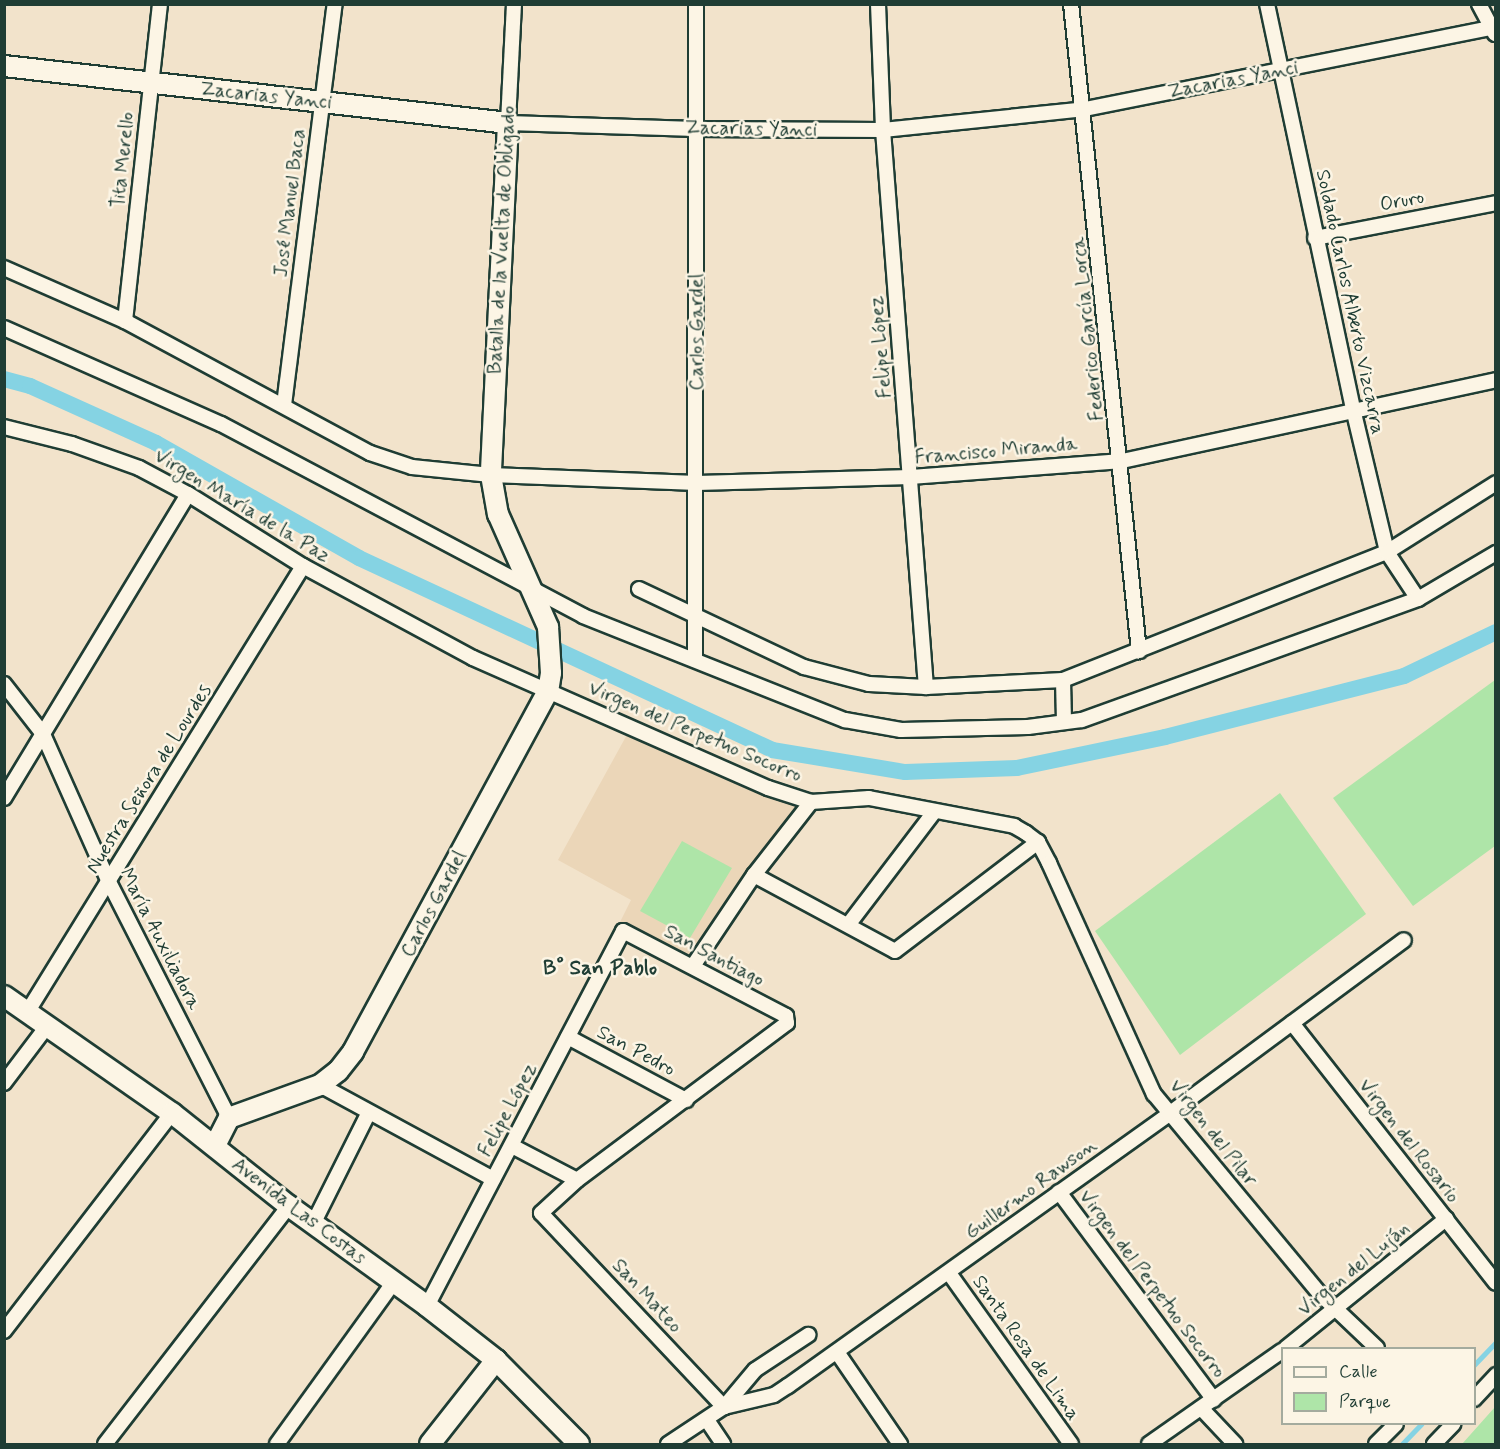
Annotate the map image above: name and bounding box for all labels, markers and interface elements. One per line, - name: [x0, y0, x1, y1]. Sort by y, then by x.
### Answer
- street label: Zacarias Yanci: [1167, 56, 1299, 104]
- street label: Zacarias Yanci: [200, 77, 332, 115]
- street label: Batalla de la Vuelta de Obligado: [483, 105, 521, 375]
- street label: Tita Merello: [106, 110, 140, 210]
- street label: Zacarias Yanci: [685, 116, 817, 142]
- street label: José Manuel Baca: [269, 128, 311, 278]
- street label: Soldado Carlos Alberto Vizcarra: [1311, 169, 1389, 435]
- street label: Oruro: [1378, 185, 1426, 217]
- street label: Federico García Lorca: [1067, 237, 1109, 421]
- street label: Carlos Gardel: [685, 275, 709, 389]
- street label: Felipe López: [864, 294, 898, 400]
- street label: Francisco Miranda: [914, 432, 1078, 470]
- street label: Virgen María de la Paz: [152, 446, 332, 566]
- street label: Virgen del Perpetuo Socorro: [584, 676, 806, 788]
- street label: Nuestra Señora de Lourdes: [80, 679, 218, 879]
- street label: Carlos Gardel: [397, 848, 471, 960]
- street label: María Auxiliadora: [115, 866, 205, 1012]
- street label: San Santiago: [659, 919, 769, 993]
- district label: B° San Pablo: [543, 955, 657, 981]
- street label: San Pedro: [593, 1021, 679, 1081]
- street label: Felipe López: [473, 1058, 543, 1162]
- street label: Virgen del Rosario: [1353, 1074, 1465, 1208]
- street label: Virgen del Pilar: [1164, 1075, 1262, 1191]
- street label: Guillermo Rawson: [964, 1136, 1098, 1242]
- street label: Avenida Las Costas: [226, 1152, 372, 1270]
- street label: Virgen del Perpetuo Socorro: [1073, 1185, 1231, 1383]
- street label: Virgen del Luján: [1293, 1217, 1415, 1321]
- street label: San Mateo: [608, 1255, 686, 1337]
- street label: Santa Rosa de Lima: [967, 1271, 1085, 1425]
- legend: [1281, 1347, 1476, 1425]
- text: Calle: [1339, 1360, 1378, 1384]
- text: Parque: [1339, 1390, 1391, 1414]

